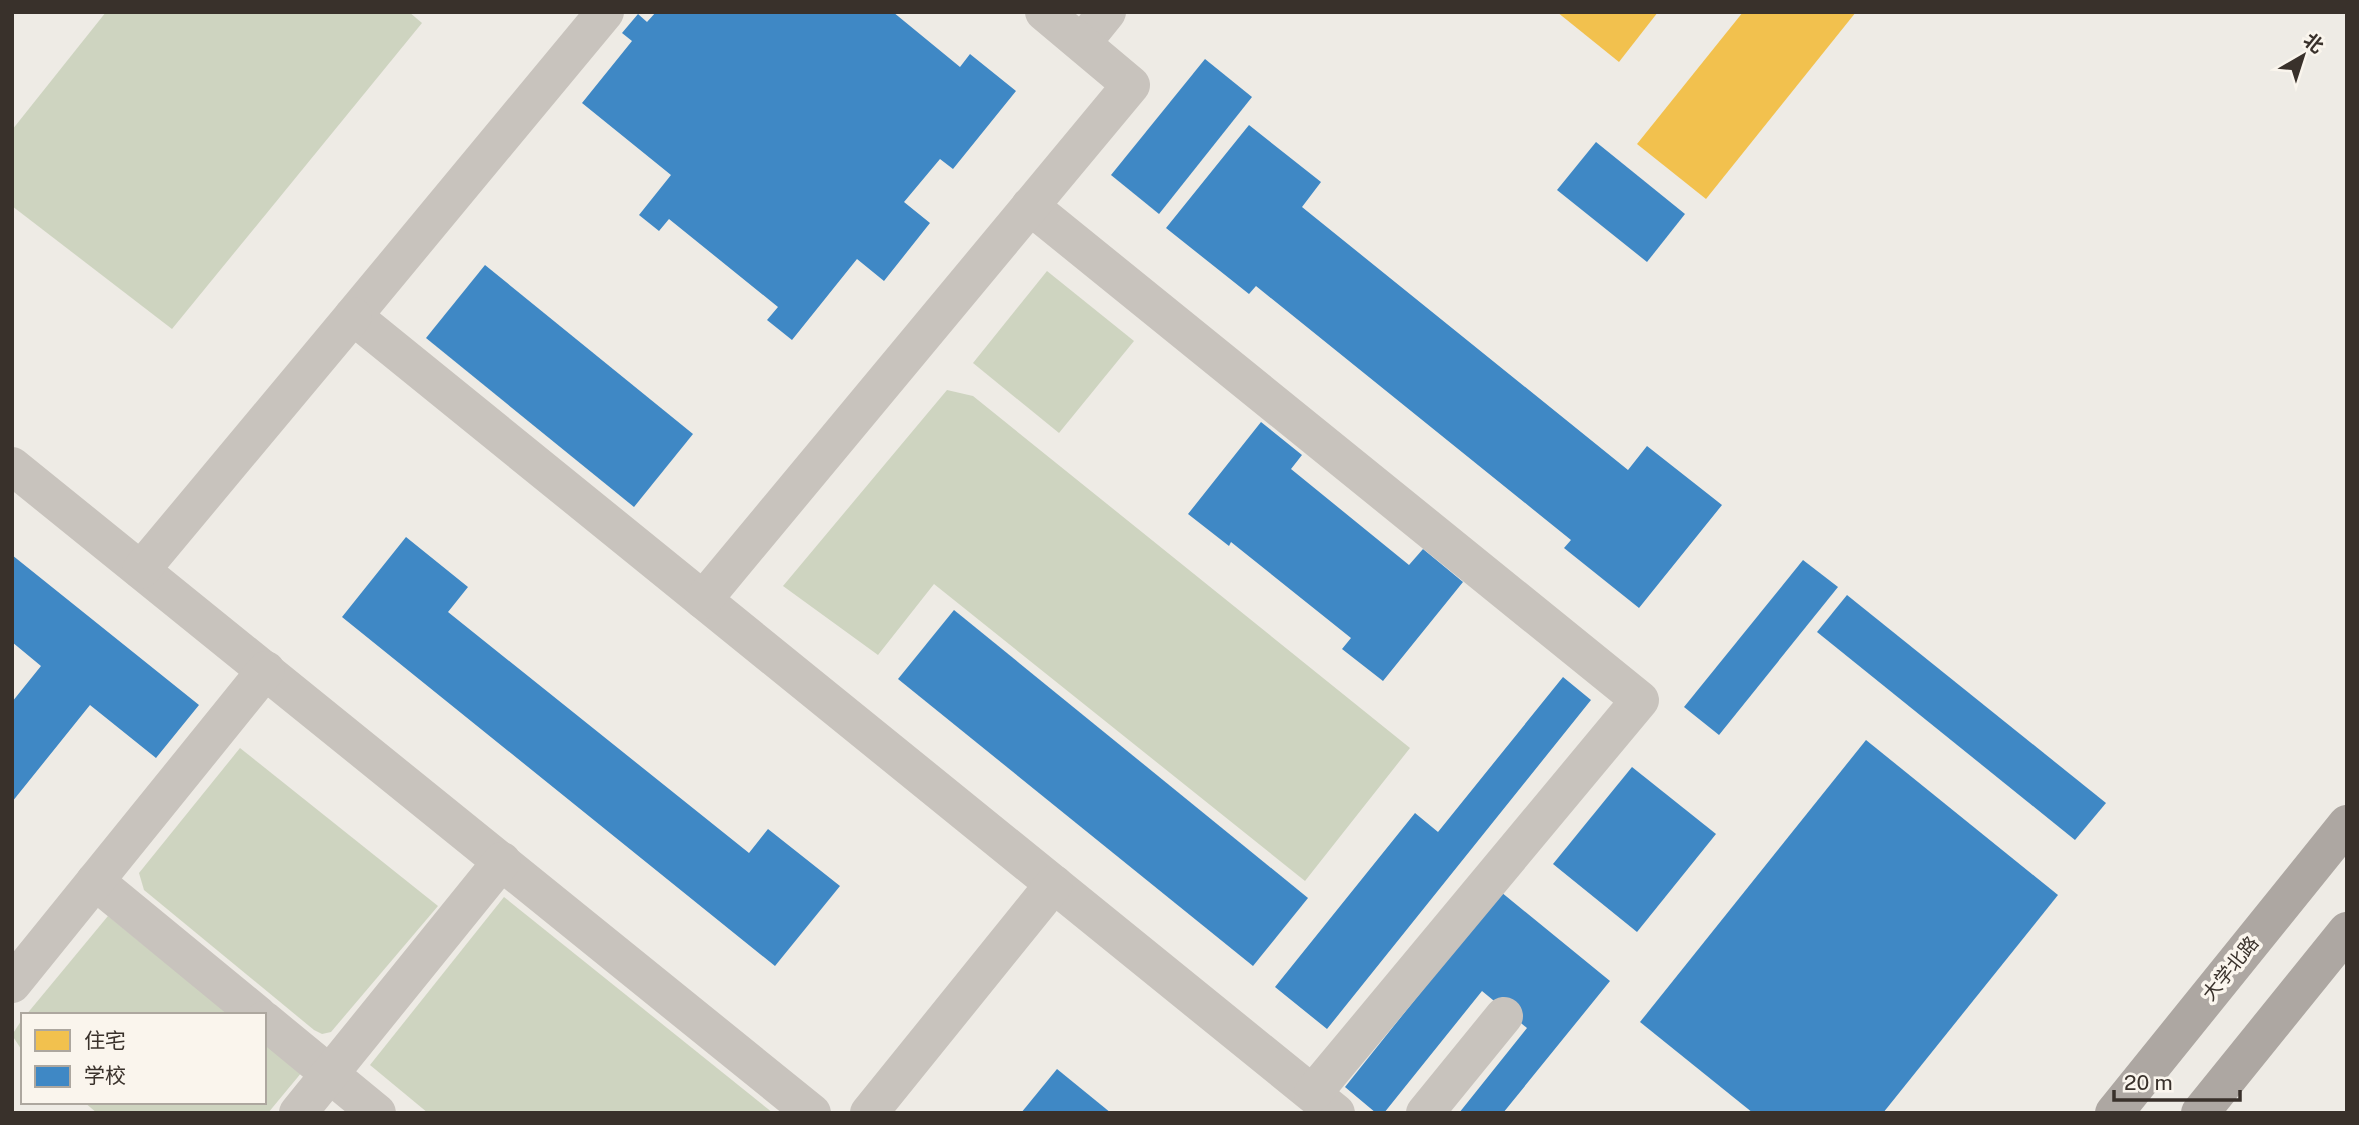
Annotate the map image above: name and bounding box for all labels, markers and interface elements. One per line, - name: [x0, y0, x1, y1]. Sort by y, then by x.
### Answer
- north arrow: [2268, 21, 2338, 91]
- text: 北: [2299, 28, 2328, 57]
- street label: 大学北路: [2198, 932, 2262, 1004]
- legend: [21, 1013, 266, 1104]
- text: 住宅: [84, 1028, 126, 1053]
- scale bar: [2114, 1058, 2240, 1102]
- text: 学校: [84, 1063, 126, 1088]
- text: 20 m: [2124, 1070, 2173, 1095]

